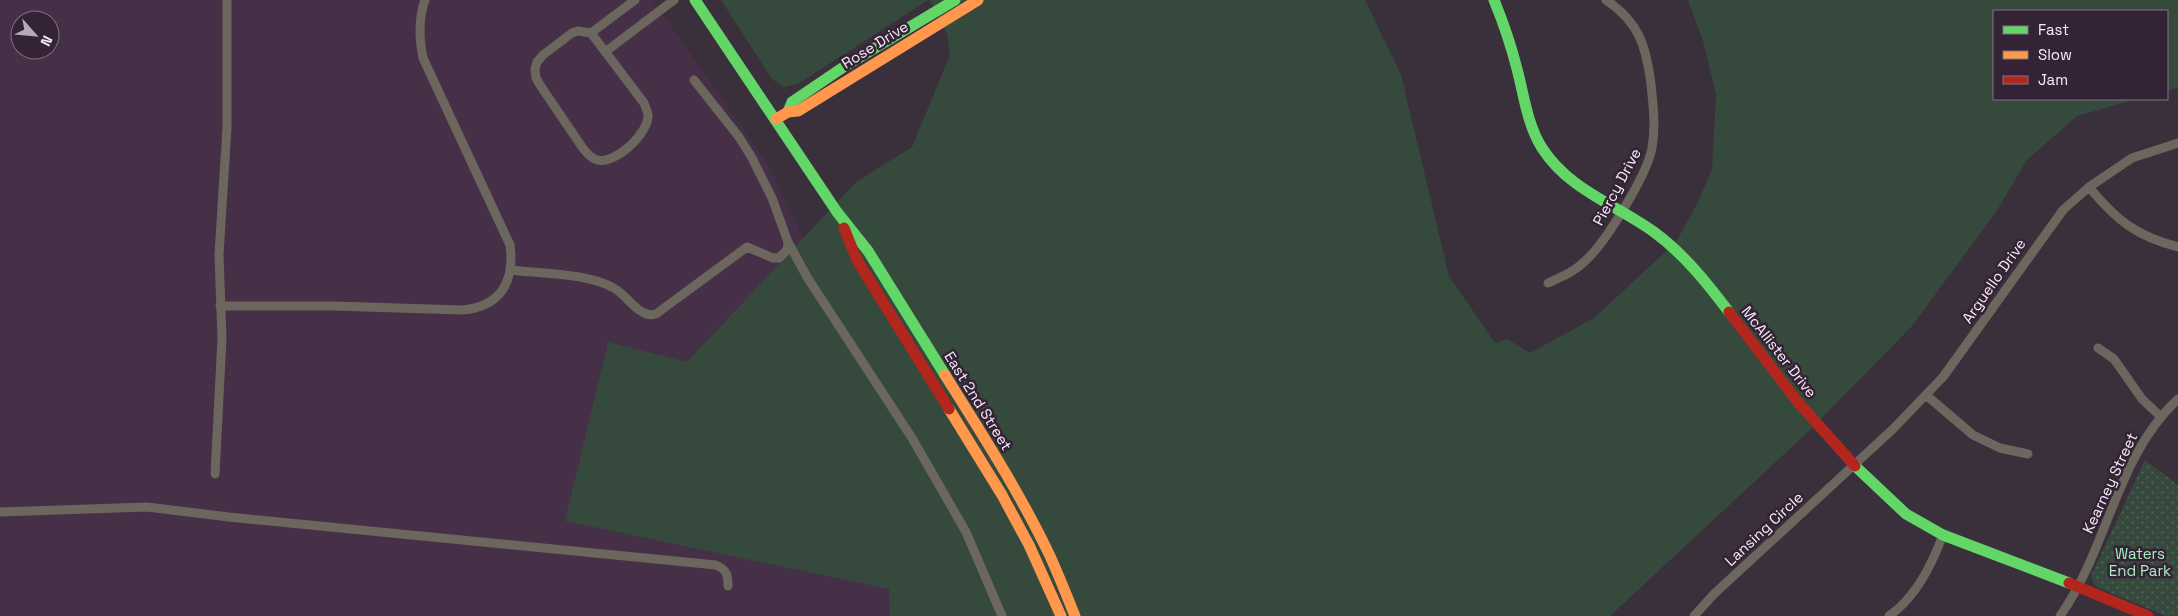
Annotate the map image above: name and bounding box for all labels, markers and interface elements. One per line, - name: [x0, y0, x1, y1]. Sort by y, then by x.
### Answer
- north arrow: [10, 10, 60, 60]
- legend: [1993, 10, 2168, 100]
- street label: Rose Drive: [838, 17, 912, 73]
- text: Fast: [2038, 20, 2069, 39]
- text: N: [36, 33, 57, 49]
- text: Slow: [2038, 45, 2072, 64]
- text: Jam: [2038, 70, 2068, 89]
- street label: Piercy Drive: [1588, 145, 1645, 229]
- street label: Arguello Drive: [1957, 235, 2030, 327]
- street label: McAllister Drive: [1738, 302, 1821, 401]
- street label: East 2nd Street: [940, 348, 1016, 454]
- street label: Kearney Street: [2078, 429, 2141, 536]
- street label: Lansing Circle: [1720, 487, 1807, 570]
- park label: Waters End Park: [2109, 544, 2171, 580]

